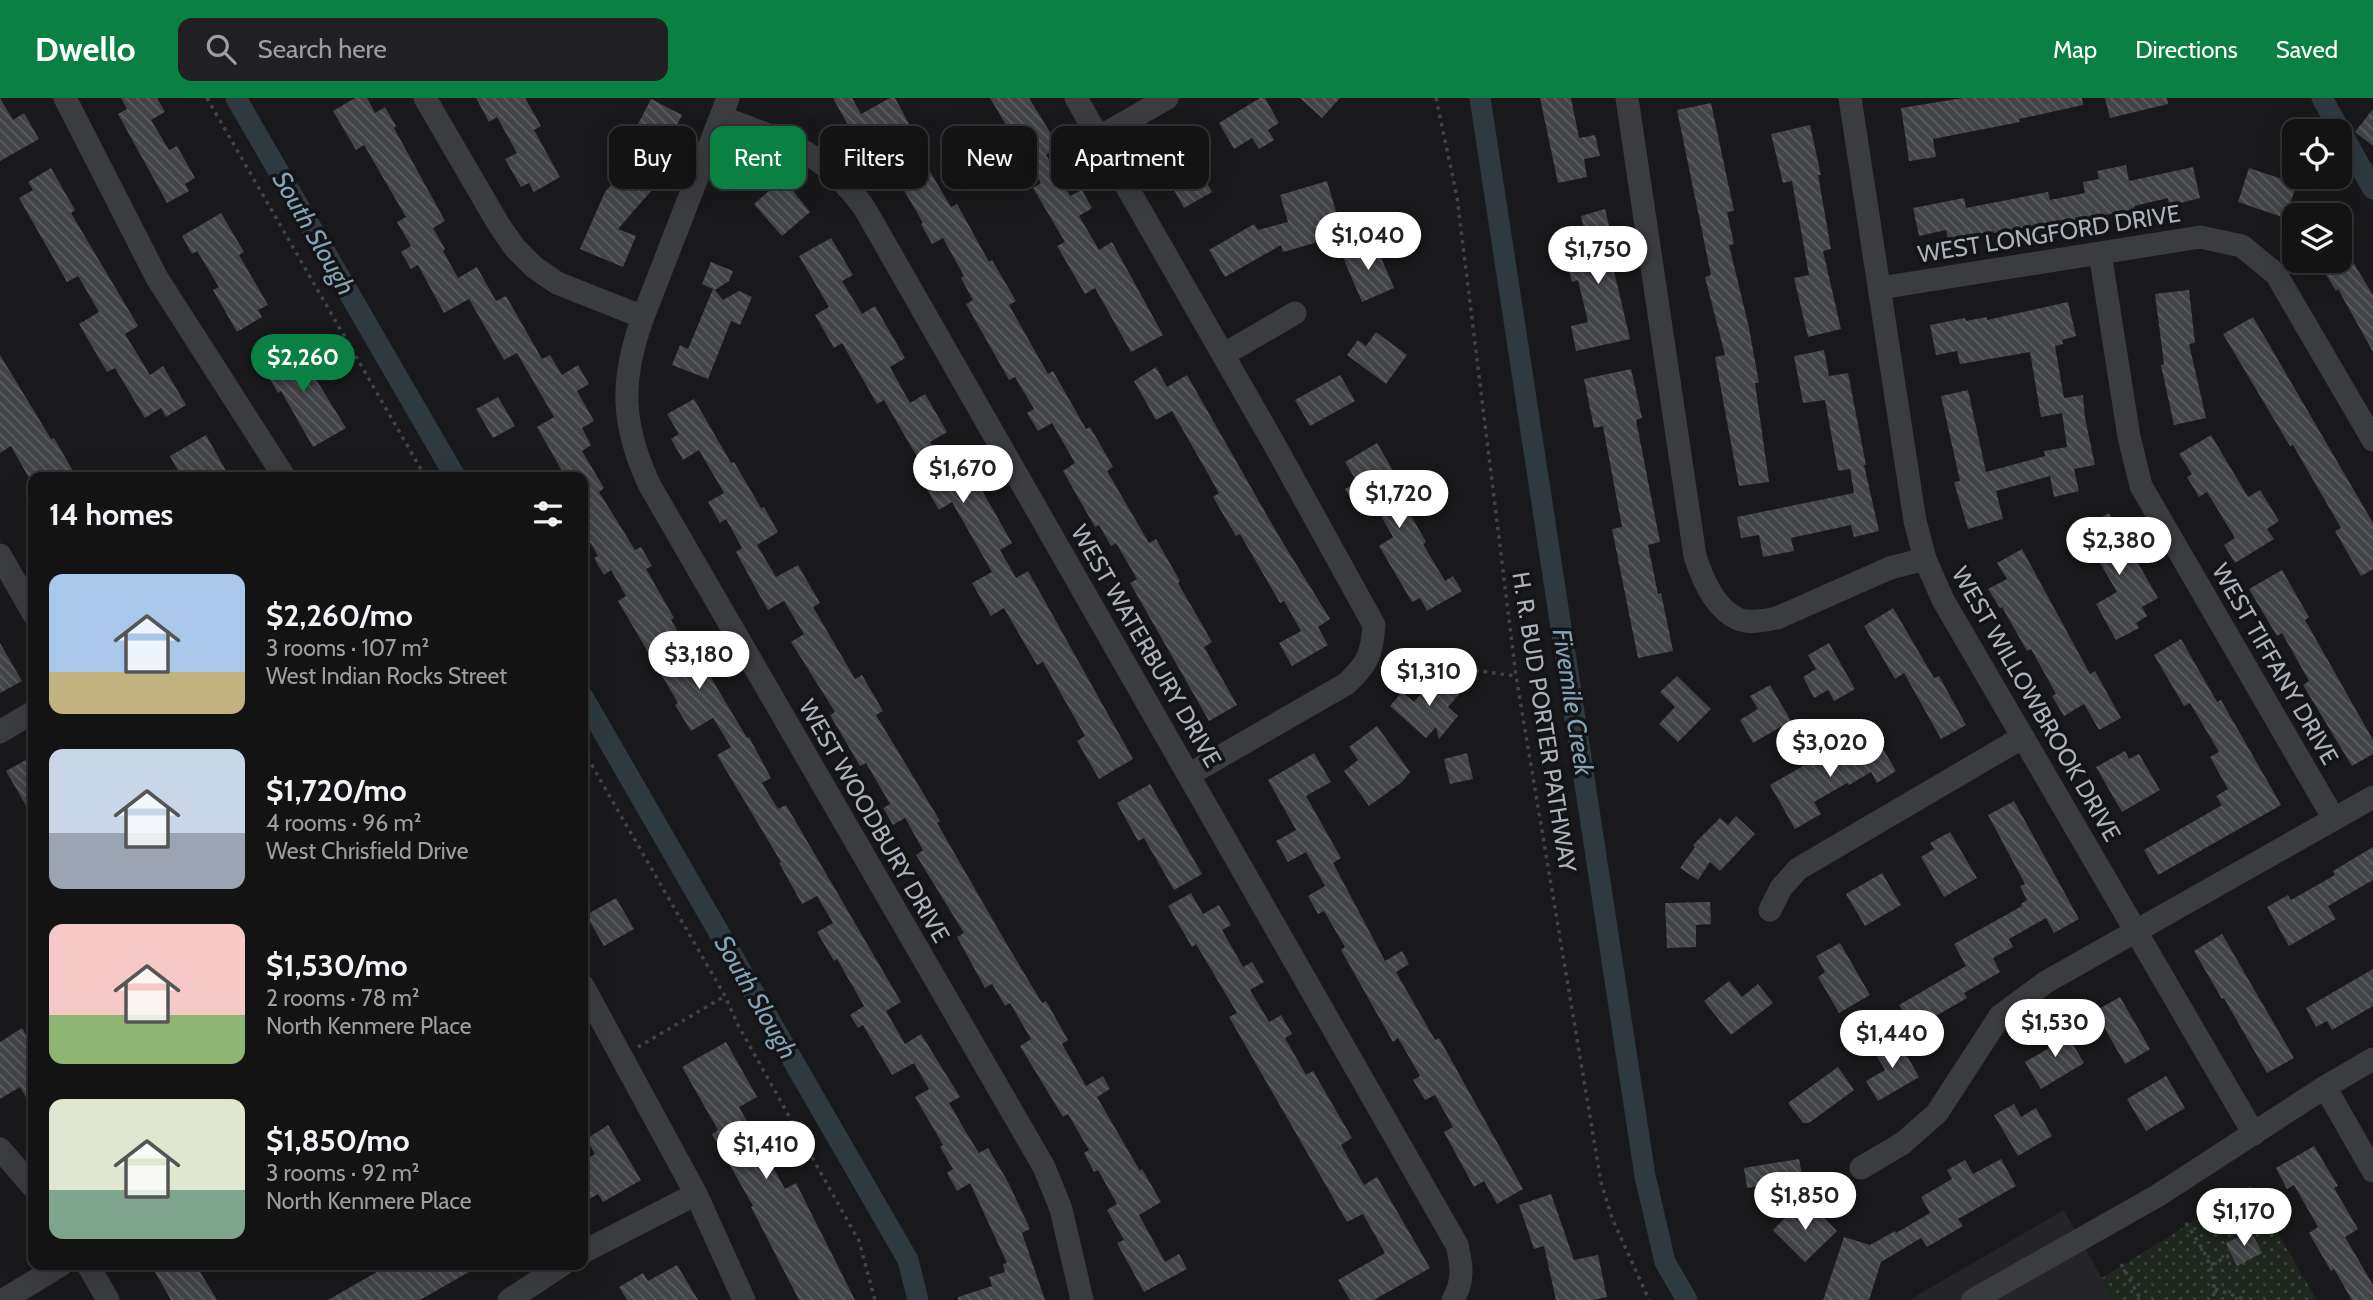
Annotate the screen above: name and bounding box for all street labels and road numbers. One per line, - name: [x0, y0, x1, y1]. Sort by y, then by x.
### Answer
- street label: WEST LONGFORD DRIVE: [1916, 198, 2182, 269]
- street label: WEST WATERBURY DRIVE: [1065, 519, 1228, 772]
- street label: WEST TIFFANY DRIVE: [2206, 558, 2345, 770]
- street label: WEST WILLOWBROOK DRIVE: [1946, 561, 2127, 846]
- street label: H. R. BUD PORTER PATHWAY: [1506, 570, 1583, 875]
- street label: WEST WOODBURY DRIVE: [793, 694, 956, 948]

